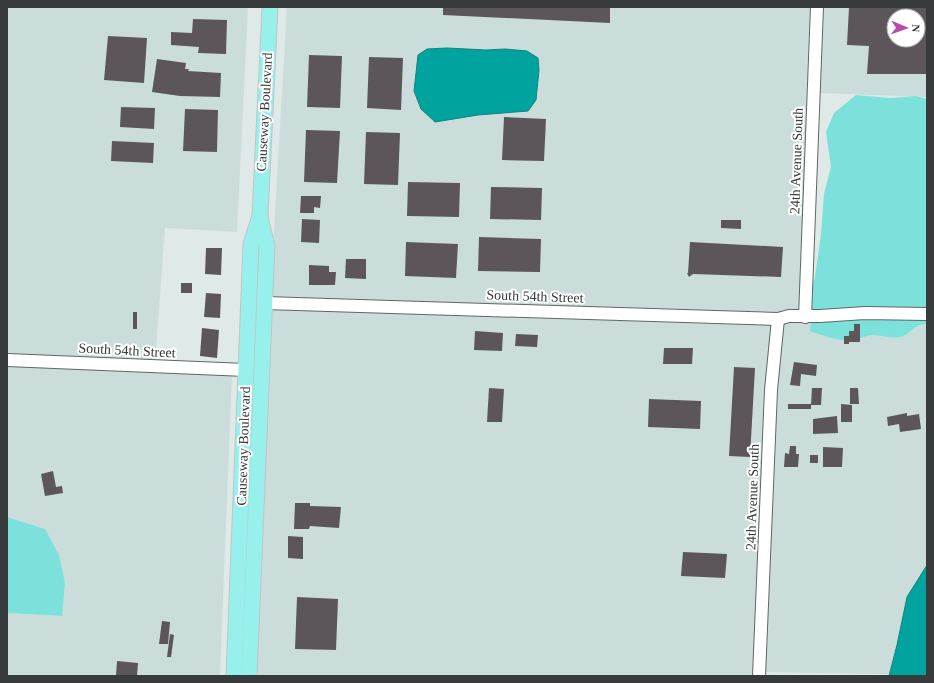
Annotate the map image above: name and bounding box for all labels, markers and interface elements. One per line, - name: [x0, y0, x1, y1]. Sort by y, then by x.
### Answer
- north arrow: [886, 8, 926, 48]
- text: N: [910, 24, 922, 33]
- street label: Causeway Boulevard: [254, 52, 275, 172]
- street label: 24th Avenue South: [787, 108, 806, 214]
- street label: South 54th Street: [486, 287, 584, 306]
- street label: South 54th Street: [78, 340, 176, 361]
- street label: Causeway Boulevard: [234, 386, 253, 506]
- street label: 24th Avenue South: [743, 444, 762, 550]

